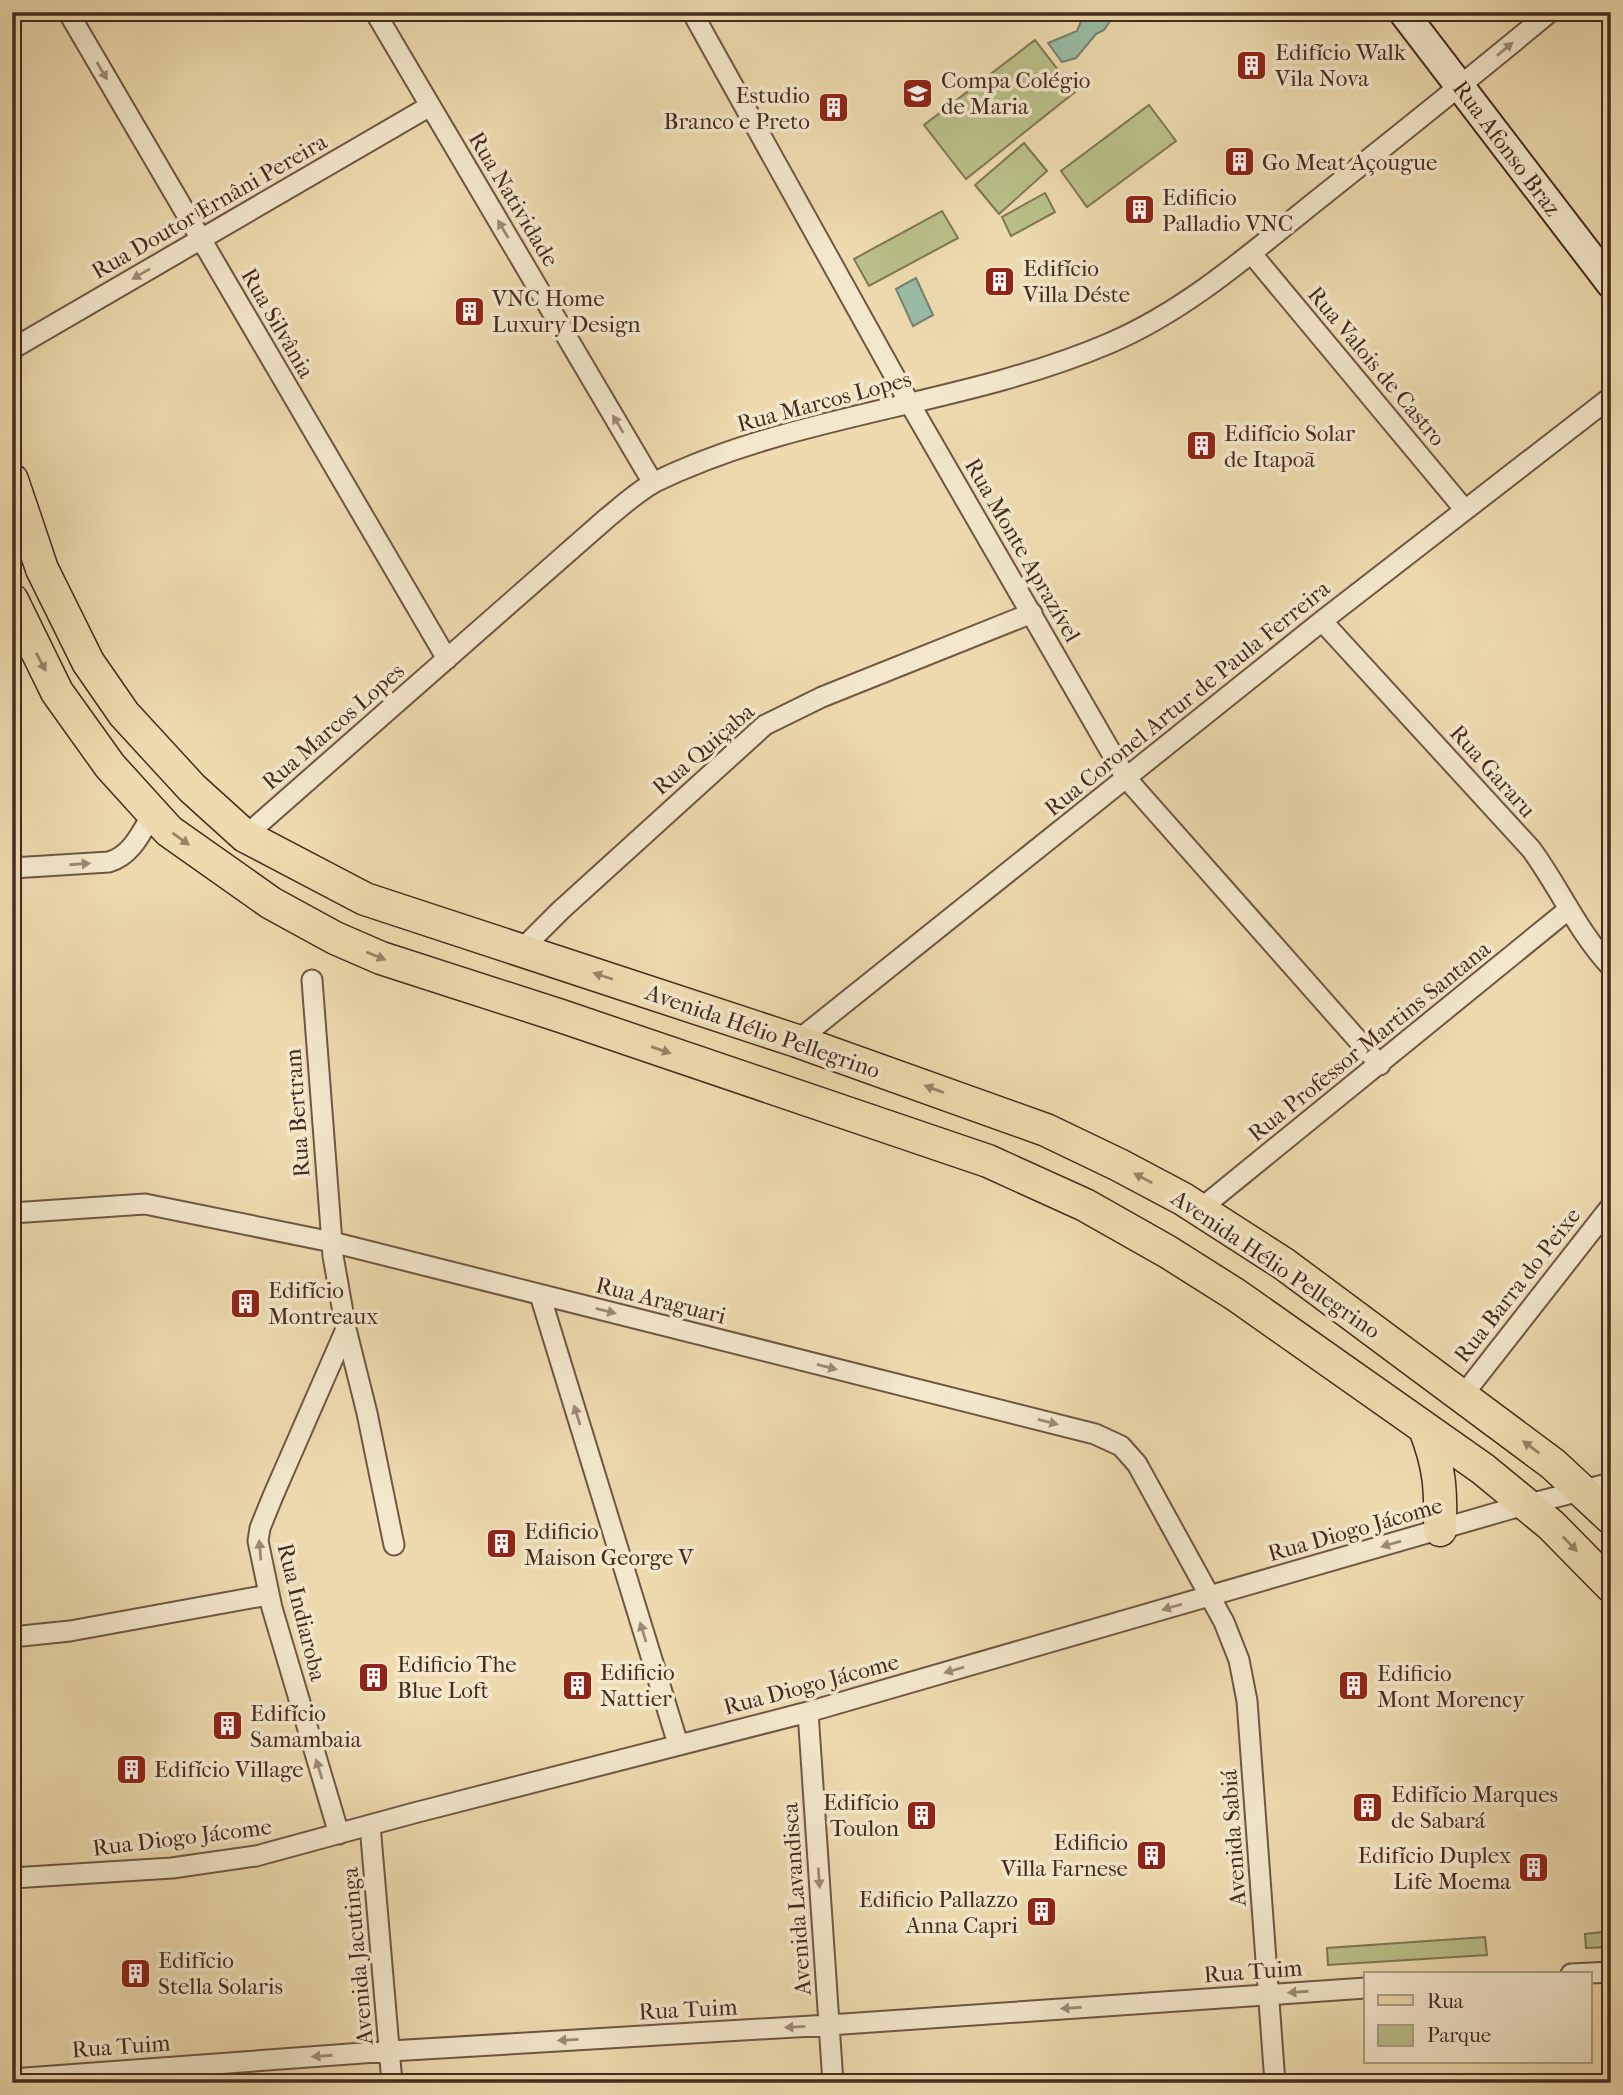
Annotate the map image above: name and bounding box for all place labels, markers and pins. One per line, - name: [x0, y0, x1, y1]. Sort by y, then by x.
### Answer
- place label: Edifício Walk Vila Nova: [1274, 39, 1407, 92]
- building icon: Edifício Walk Vila Nova: [1235, 48, 1269, 82]
- place label: Compa Colégio de Maria: [941, 67, 1090, 120]
- school or university icon: Compa Colégio de Maria: [901, 76, 935, 110]
- place label: Estudio Branco e Preto: [664, 82, 810, 135]
- building icon: Estudio Branco e Preto: [816, 91, 850, 125]
- building icon: Go Meat Açougue: [1222, 145, 1256, 179]
- place label: Go Meat Açougue: [1262, 149, 1437, 176]
- place label: Edificio Palladio VNC: [1162, 184, 1293, 237]
- building icon: Edificio Palladio VNC: [1122, 193, 1156, 227]
- place label: Edifício Villa Déste: [1022, 255, 1130, 308]
- building icon: Edifício Villa Déste: [983, 264, 1017, 298]
- place label: VNC Home Luxury Design: [491, 285, 641, 338]
- building icon: VNC Home Luxury Design: [452, 294, 486, 328]
- place label: Edifício Solar de Itapoã: [1224, 420, 1355, 473]
- building icon: Edifício Solar de Itapoã: [1184, 429, 1218, 463]
- place label: Edifício Montreaux: [268, 1277, 378, 1330]
- building icon: Edifício Montreaux: [228, 1286, 262, 1320]
- place label: Edificio Maison George V: [524, 1518, 694, 1571]
- building icon: Edificio Maison George V: [484, 1527, 518, 1561]
- place label: Edificio The Blue Loft: [397, 1651, 517, 1704]
- place label: Edificio Nattier: [600, 1659, 675, 1712]
- building icon: Edificio The Blue Loft: [357, 1660, 391, 1694]
- place label: Edificio Mont Morency: [1377, 1660, 1525, 1713]
- building icon: Edificio Nattier: [560, 1668, 594, 1702]
- building icon: Edificio Mont Morency: [1337, 1669, 1371, 1703]
- place label: Edifício Samambaia: [250, 1700, 362, 1753]
- building icon: Edifício Samambaia: [210, 1709, 244, 1743]
- building icon: Edifício Village: [114, 1752, 148, 1786]
- place label: Edifício Village: [154, 1756, 304, 1783]
- place label: Edifício Marques de Sabará: [1391, 1781, 1558, 1834]
- place label: Edifício Toulon: [823, 1789, 900, 1842]
- building icon: Edifício Marques de Sabará: [1351, 1790, 1385, 1824]
- building icon: Edifício Toulon: [905, 1798, 939, 1832]
- place label: Edificio Villa Farnese: [1000, 1829, 1128, 1882]
- building icon: Edificio Villa Farnese: [1134, 1838, 1168, 1872]
- place label: Edifício Duplex Life Moema: [1358, 1842, 1511, 1895]
- building icon: Edifício Duplex Life Moema: [1517, 1851, 1551, 1885]
- place label: Edificio Pallazzo Anna Capri: [859, 1886, 1018, 1939]
- building icon: Edificio Pallazzo Anna Capri: [1024, 1895, 1058, 1929]
- place label: Edifício Stella Solaris: [158, 1947, 283, 2000]
- building icon: Edifício Stella Solaris: [118, 1956, 152, 1990]

